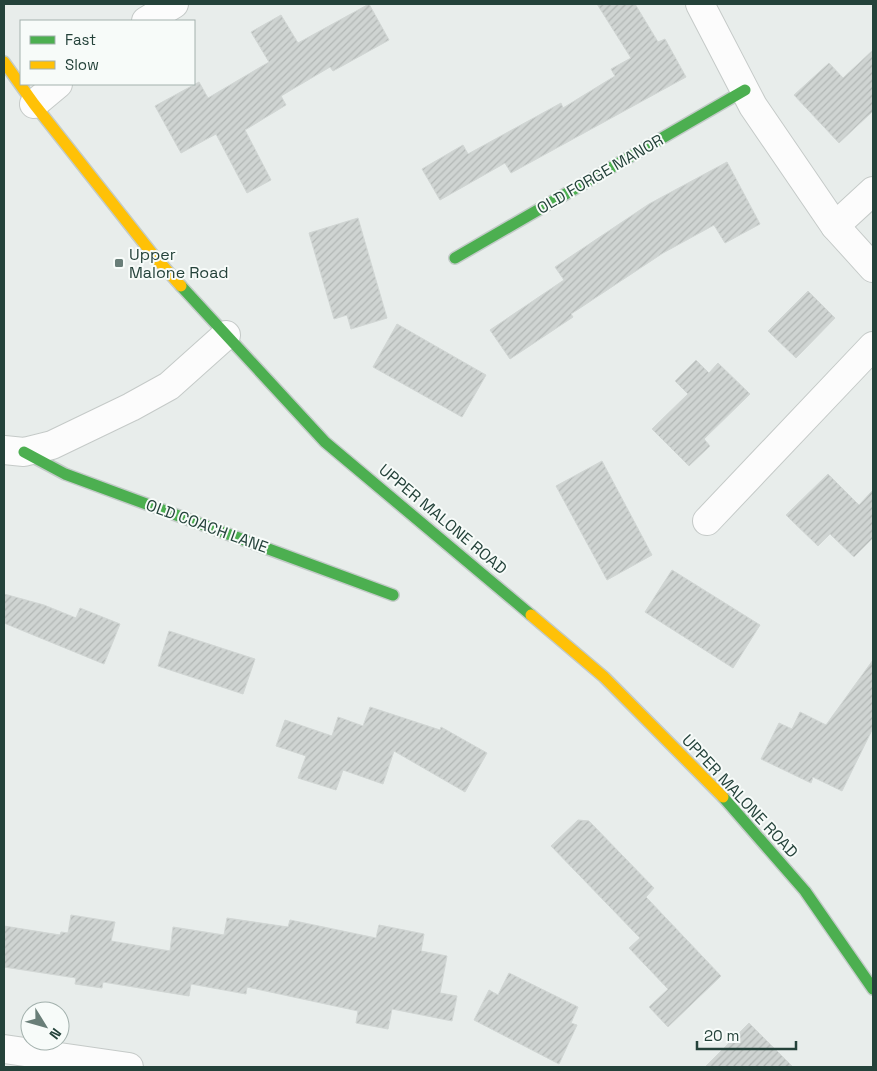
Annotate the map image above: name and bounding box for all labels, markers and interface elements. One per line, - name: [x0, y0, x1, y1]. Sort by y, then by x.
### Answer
- legend: [20, 20, 195, 85]
- text: Fast: [65, 30, 96, 49]
- text: Slow: [65, 55, 99, 74]
- street label: OLD FORGE MANOR: [533, 129, 667, 219]
- place label: Upper Malone Road: [129, 244, 229, 283]
- marker: Upper Malone Road: [113, 257, 125, 269]
- street label: UPPER MALONE ROAD: [374, 459, 512, 579]
- street label: OLD COACH LANE: [143, 494, 271, 558]
- street label: UPPER MALONE ROAD: [677, 730, 803, 862]
- north arrow: [20, 1001, 70, 1051]
- scale bar: [697, 1018, 796, 1050]
- text: N: [45, 1025, 65, 1043]
- text: 20 m: [704, 1026, 739, 1045]

